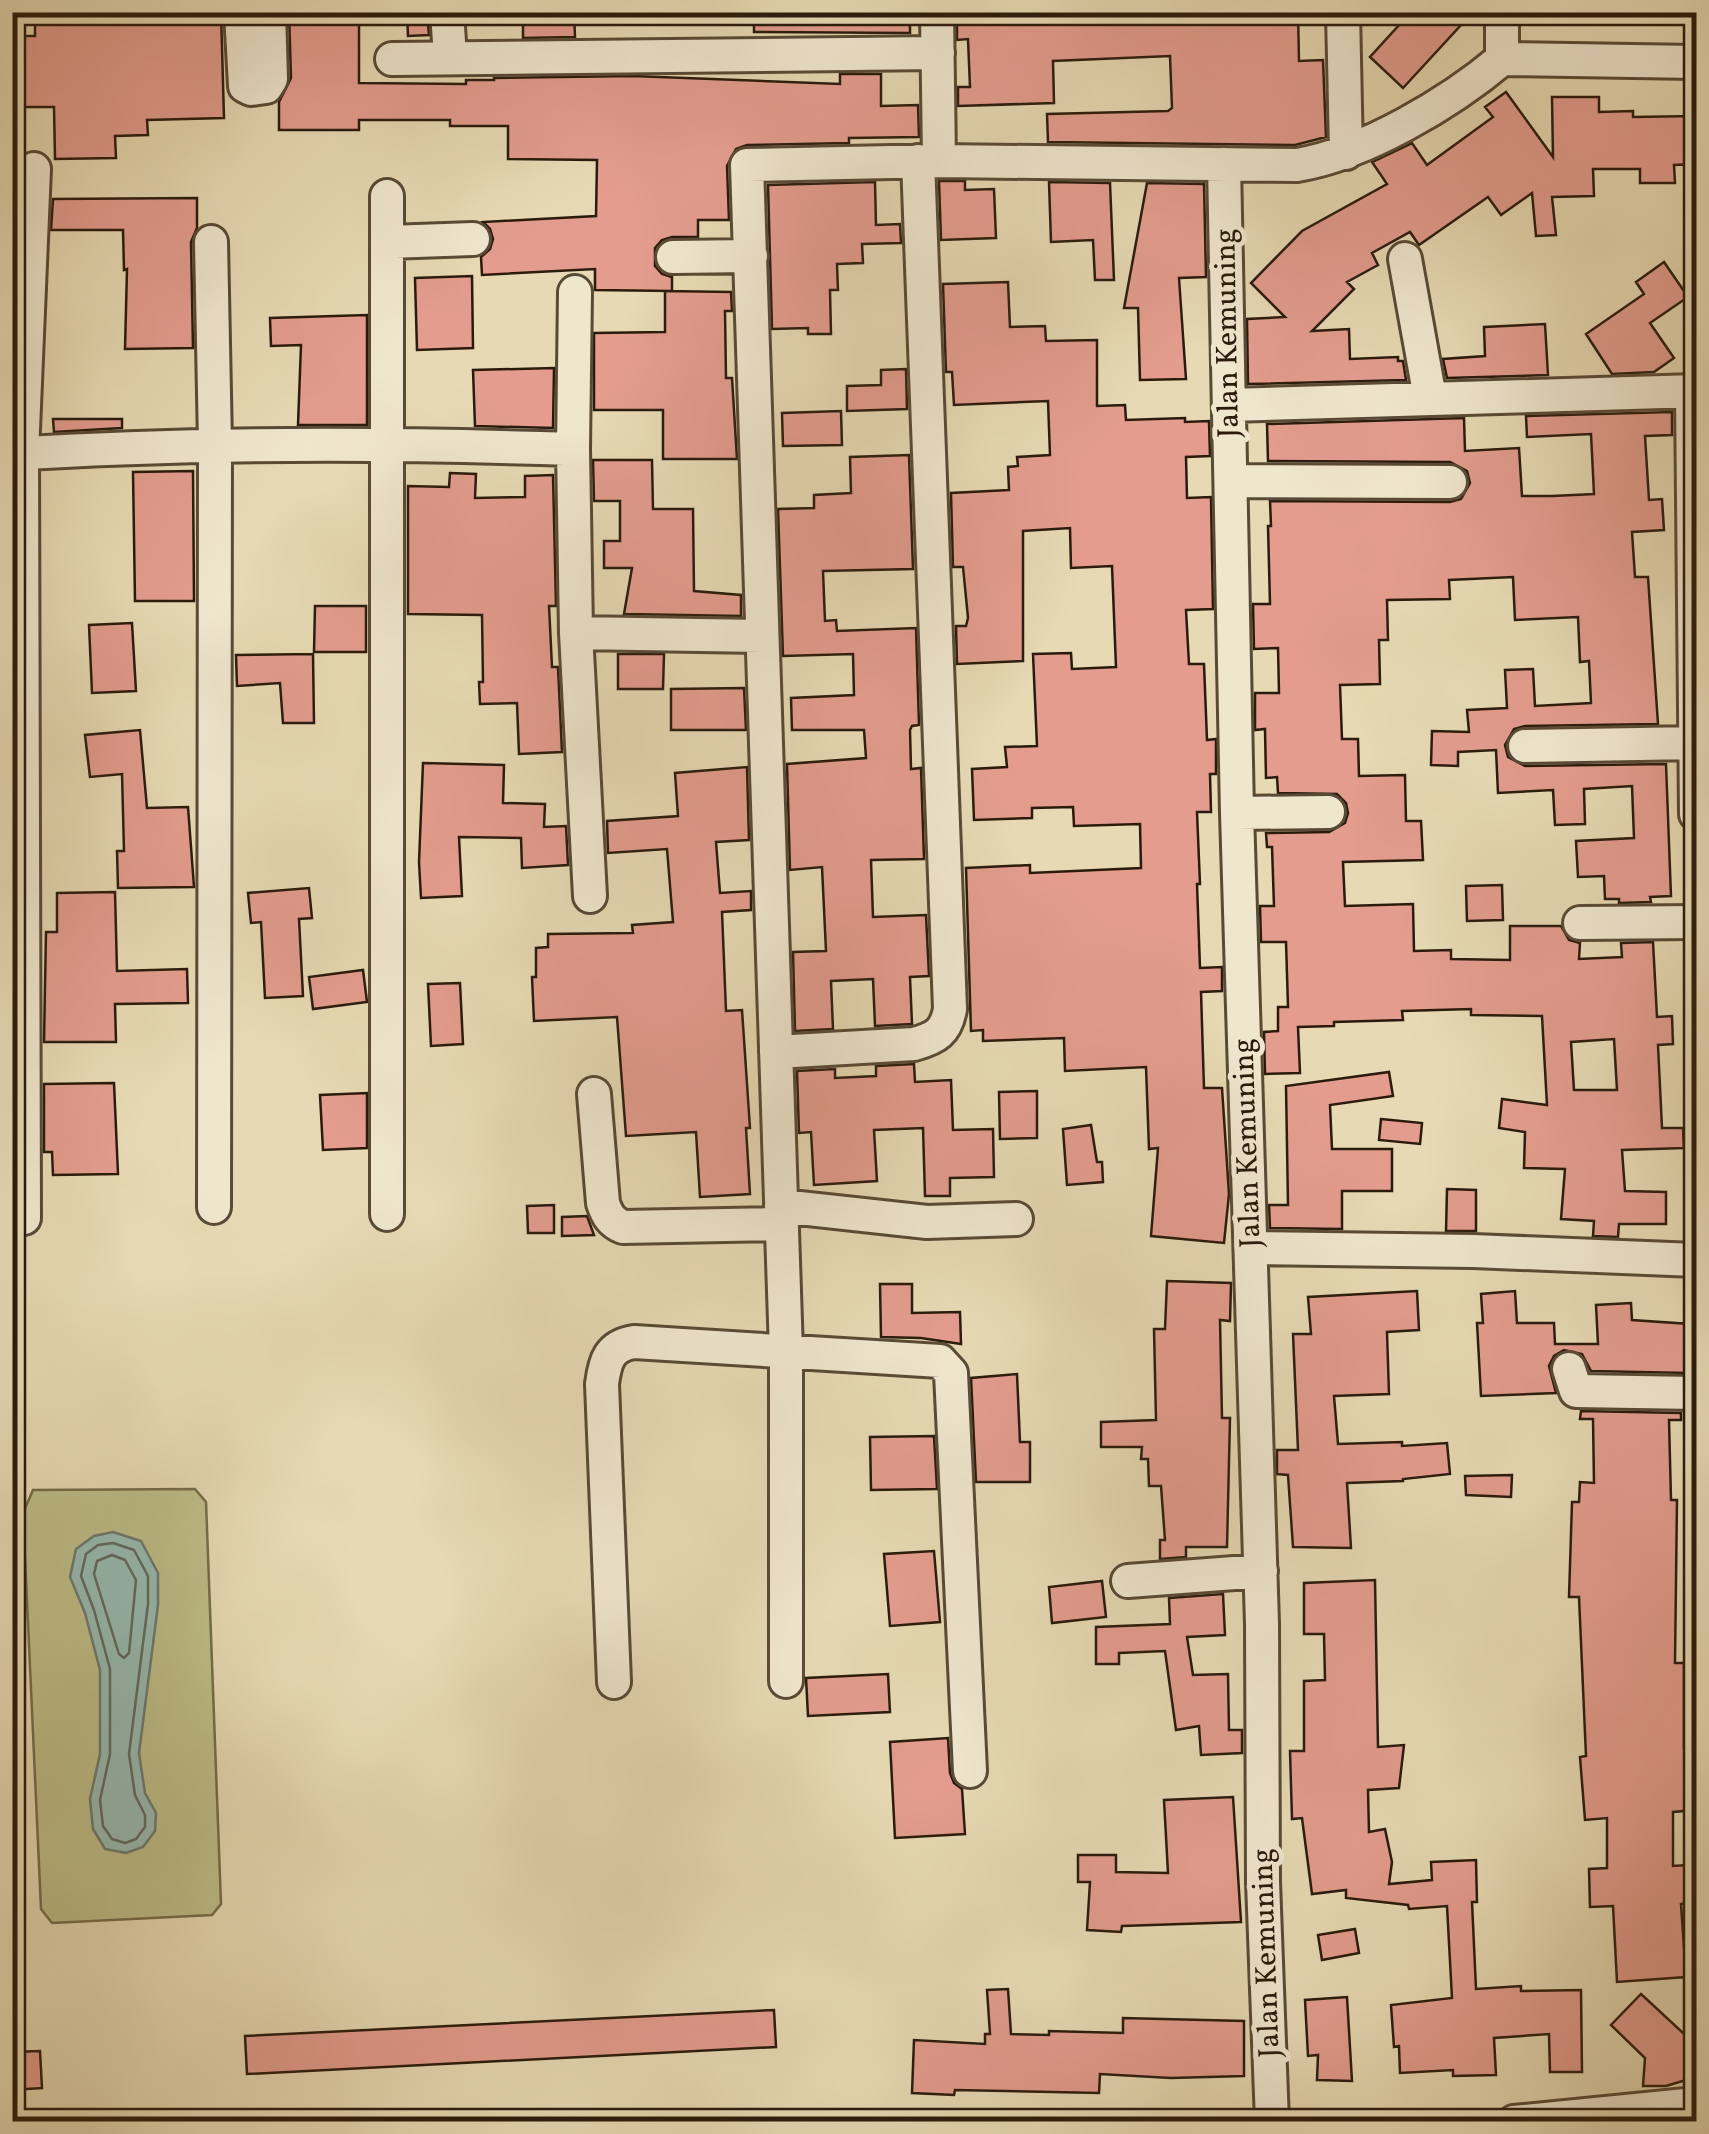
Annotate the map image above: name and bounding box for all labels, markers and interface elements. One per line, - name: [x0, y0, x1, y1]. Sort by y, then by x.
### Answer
- street label: Jalan Kemuning: [1205, 228, 1251, 438]
- street label: Jalan Kemuning: [1223, 1038, 1273, 1248]
- street label: Jalan Kemuning: [1242, 1848, 1292, 2058]

